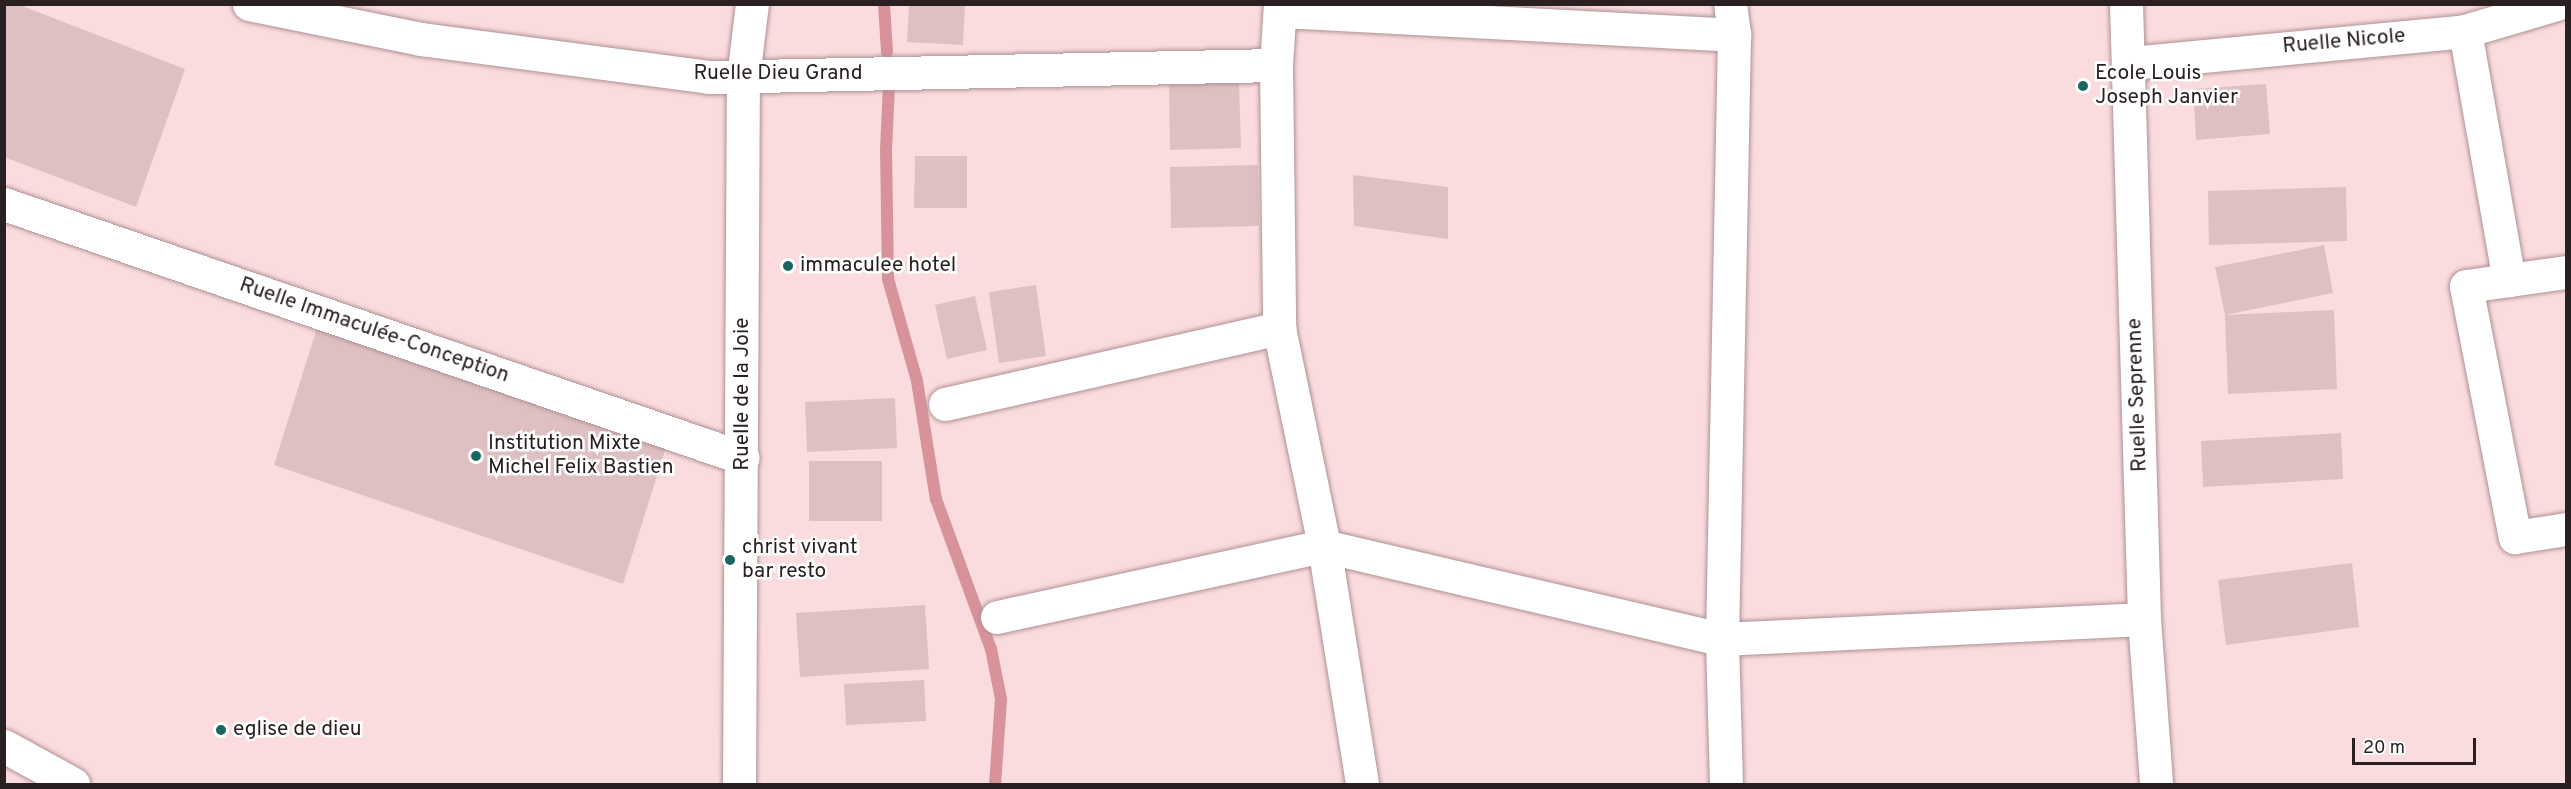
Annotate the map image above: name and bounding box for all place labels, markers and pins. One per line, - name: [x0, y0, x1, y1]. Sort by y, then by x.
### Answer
- place label: Ecole Louis Joseph Janvier: [2095, 61, 2238, 111]
- marker: Ecole Louis Joseph Janvier: [2076, 79, 2090, 93]
- place label: immaculee hotel: [800, 253, 956, 279]
- marker: immaculee hotel: [781, 259, 795, 273]
- place label: Institution Mixte Michel Felix Bastien: [488, 431, 673, 481]
- marker: Institution Mixte Michel Felix Bastien: [469, 449, 483, 463]
- place label: christ vivant bar resto: [742, 535, 858, 585]
- marker: christ vivant bar resto: [723, 553, 737, 567]
- place label: eglise de dieu: [233, 717, 361, 743]
- marker: eglise de dieu: [214, 723, 228, 737]

